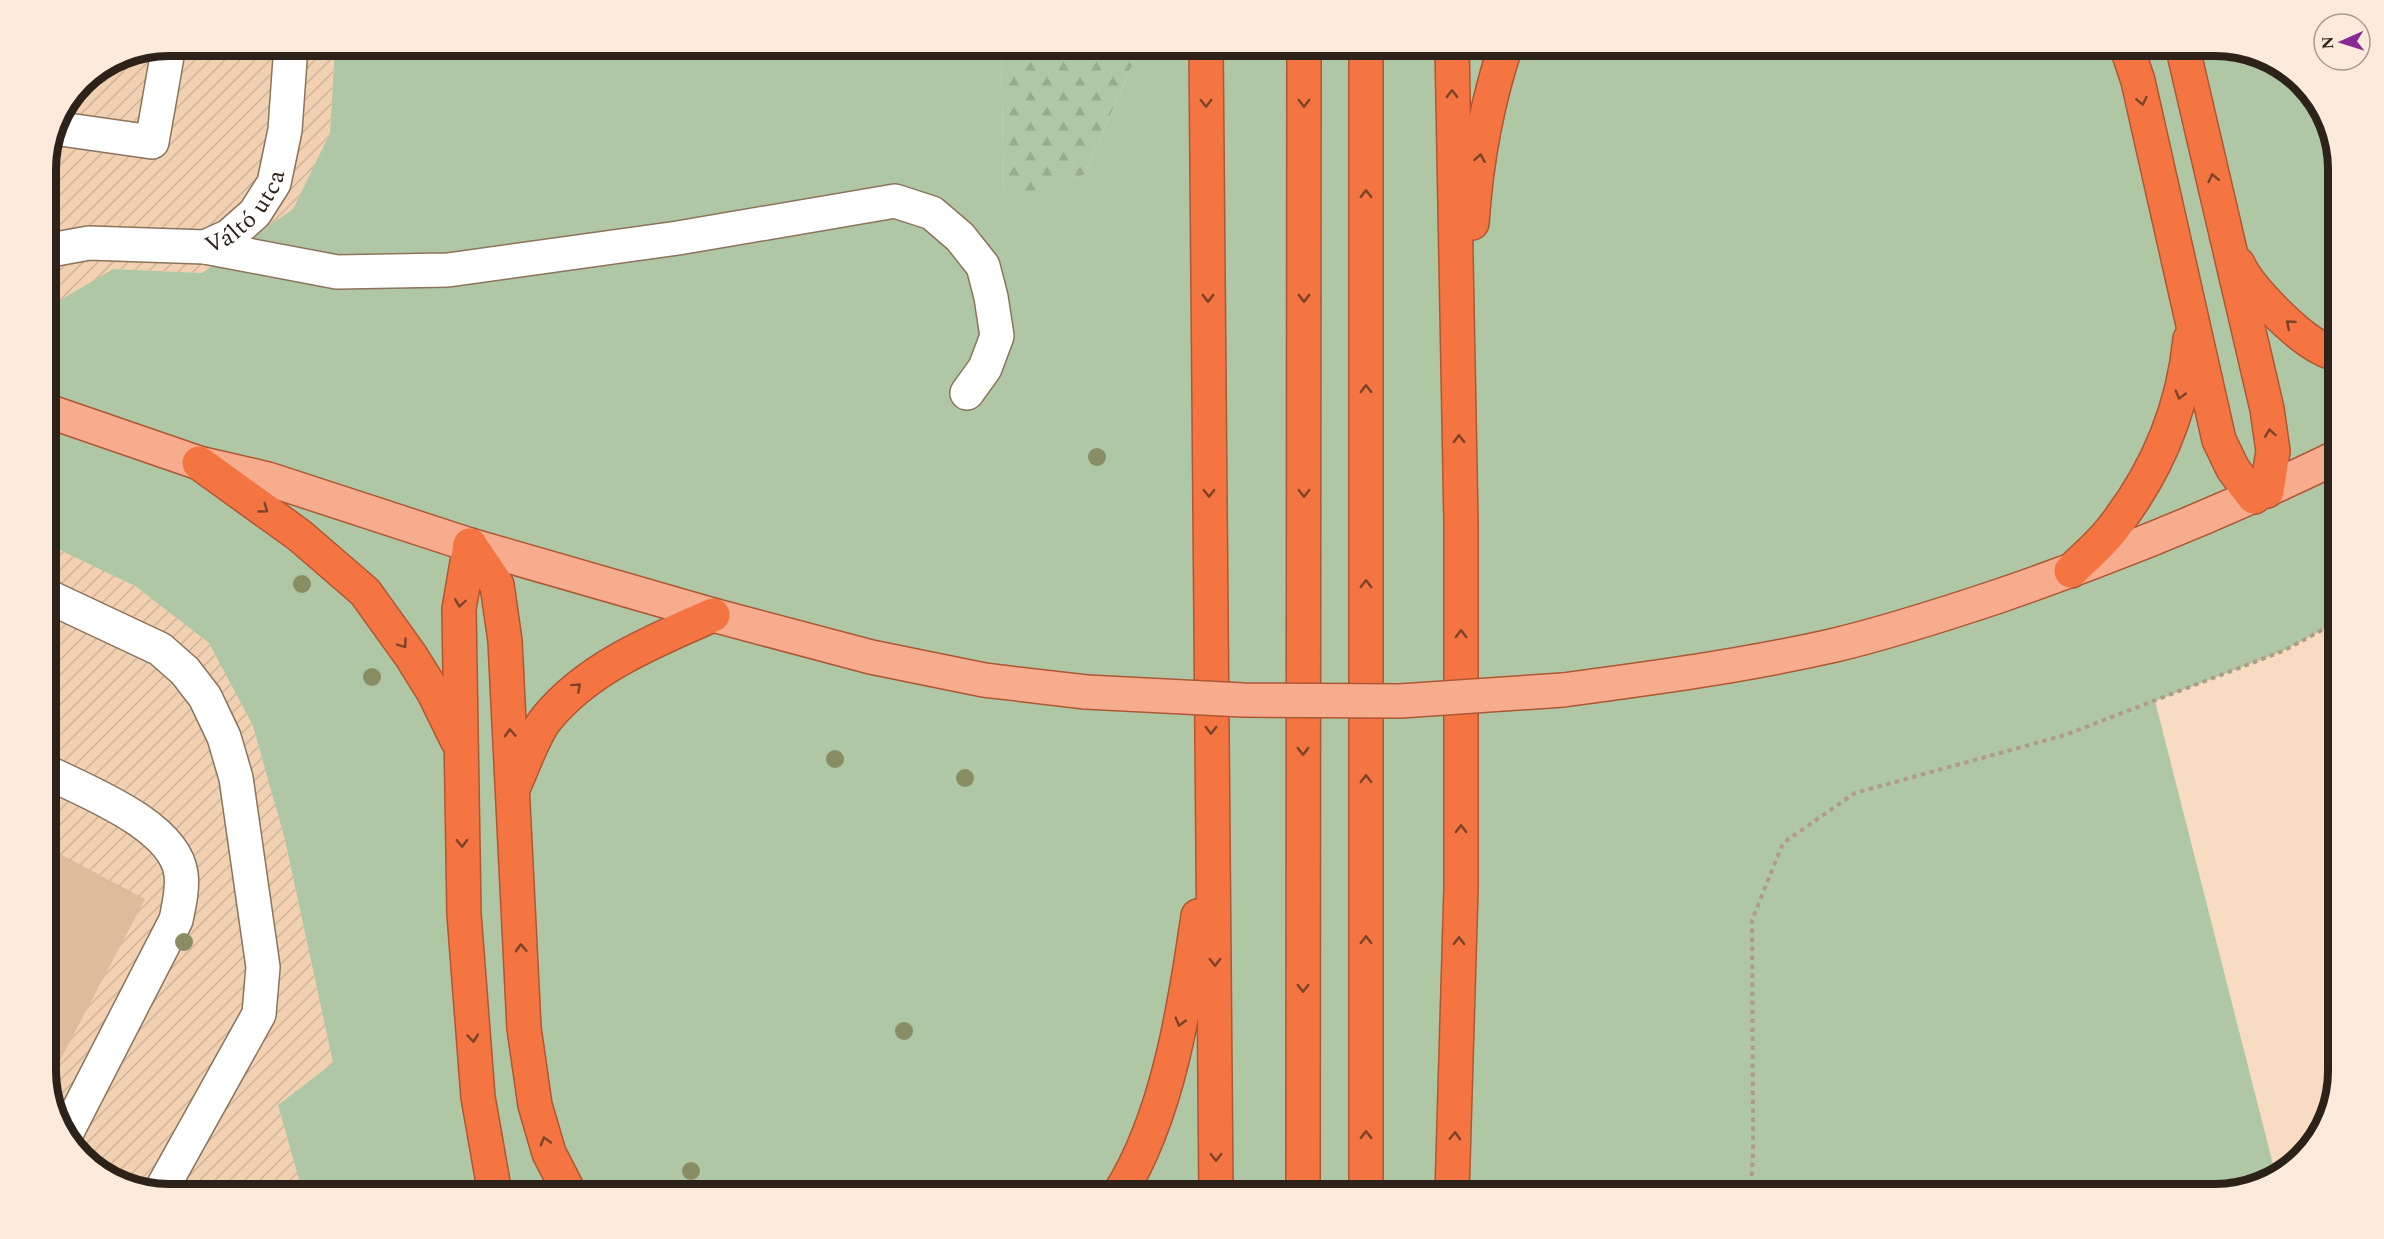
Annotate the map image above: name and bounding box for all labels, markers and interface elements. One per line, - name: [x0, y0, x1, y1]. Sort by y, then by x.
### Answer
- north arrow: [2312, 12, 2372, 72]
- text: N: [2316, 36, 2340, 50]
- one-way arrow: [1446, 89, 1458, 98]
- one-way arrow: [2135, 96, 2148, 106]
- one-way arrow: [1200, 99, 1213, 108]
- one-way arrow: [1298, 99, 1310, 108]
- one-way arrow: [1473, 153, 1486, 163]
- street label: Váltó utca: [199, 167, 295, 264]
- one-way arrow: [2207, 173, 2220, 183]
- one-way arrow: [1360, 190, 1372, 199]
- one-way arrow: [1202, 294, 1214, 303]
- one-way arrow: [1298, 294, 1310, 303]
- one-way arrow: [2286, 320, 2297, 331]
- one-way arrow: [1360, 385, 1372, 394]
- one-way arrow: [2175, 390, 2188, 400]
- one-way arrow: [2265, 428, 2277, 437]
- one-way arrow: [1453, 435, 1465, 444]
- one-way arrow: [1203, 489, 1215, 498]
- one-way arrow: [1298, 489, 1310, 498]
- one-way arrow: [257, 502, 268, 513]
- one-way arrow: [1360, 580, 1372, 589]
- one-way arrow: [455, 598, 467, 607]
- one-way arrow: [1455, 630, 1467, 639]
- one-way arrow: [395, 637, 406, 648]
- one-way arrow: [571, 684, 582, 695]
- one-way arrow: [1205, 726, 1217, 735]
- one-way arrow: [503, 728, 516, 737]
- one-way arrow: [1297, 747, 1309, 756]
- one-way arrow: [1360, 775, 1372, 784]
- one-way arrow: [1455, 825, 1467, 834]
- one-way arrow: [456, 839, 468, 848]
- one-way arrow: [1360, 936, 1373, 945]
- one-way arrow: [1453, 936, 1466, 945]
- one-way arrow: [514, 944, 527, 953]
- one-way arrow: [1208, 957, 1221, 966]
- one-way arrow: [1297, 984, 1309, 993]
- one-way arrow: [1175, 1017, 1188, 1027]
- one-way arrow: [466, 1033, 479, 1042]
- one-way arrow: [1360, 1131, 1372, 1140]
- one-way arrow: [1448, 1131, 1461, 1140]
- one-way arrow: [540, 1136, 552, 1147]
- one-way arrow: [1210, 1152, 1222, 1161]

